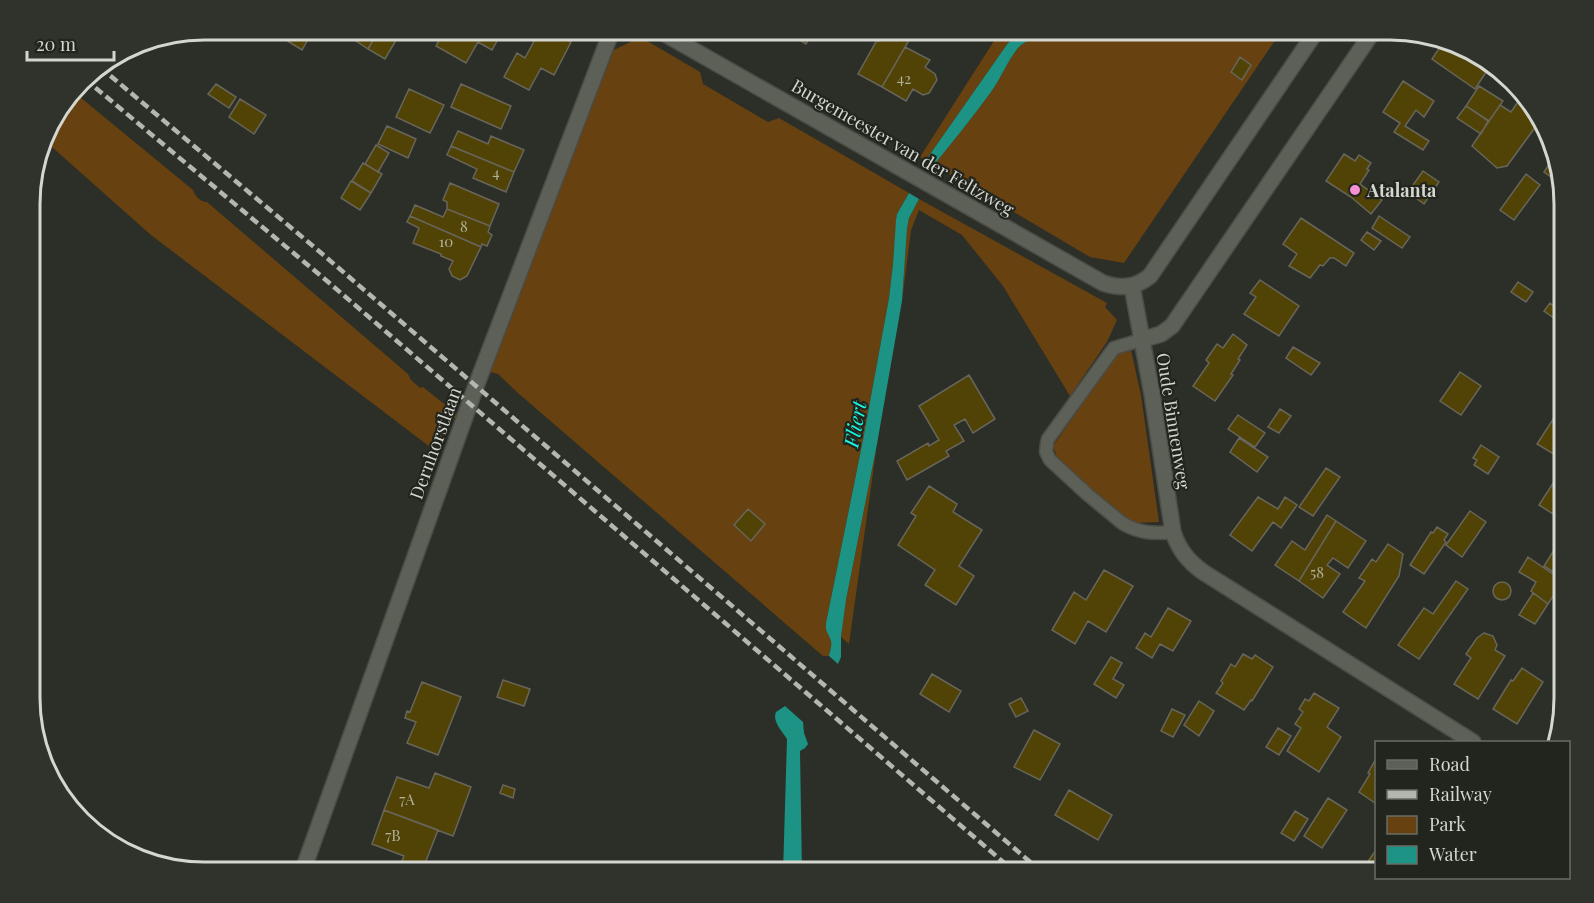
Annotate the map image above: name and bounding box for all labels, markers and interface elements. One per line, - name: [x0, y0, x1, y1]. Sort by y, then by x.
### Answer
- scale bar: [27, 24, 114, 62]
- text: 20 m: [36, 32, 76, 56]
- house number: 42: [897, 68, 911, 88]
- street label: Burgemeester van der Feltzweg: [787, 73, 1019, 221]
- house number: 4: [492, 162, 500, 182]
- place label: Atalanta: [1366, 178, 1437, 202]
- marker: Atalanta: [1348, 183, 1362, 197]
- house number: 8: [460, 216, 468, 236]
- house number: 10: [439, 231, 453, 251]
- street label: Oude Binnenweg: [1151, 351, 1197, 491]
- street label: Dernhorstlaan: [404, 383, 466, 502]
- water label: Fliert: [836, 397, 872, 450]
- house number: 58: [1310, 562, 1324, 582]
- legend: [1375, 741, 1570, 879]
- text: Road: [1429, 752, 1470, 776]
- text: Railway: [1429, 782, 1492, 806]
- house number: 7A: [399, 789, 415, 809]
- text: Park: [1429, 812, 1466, 836]
- house number: 7B: [385, 825, 401, 845]
- text: Water: [1428, 842, 1477, 866]

